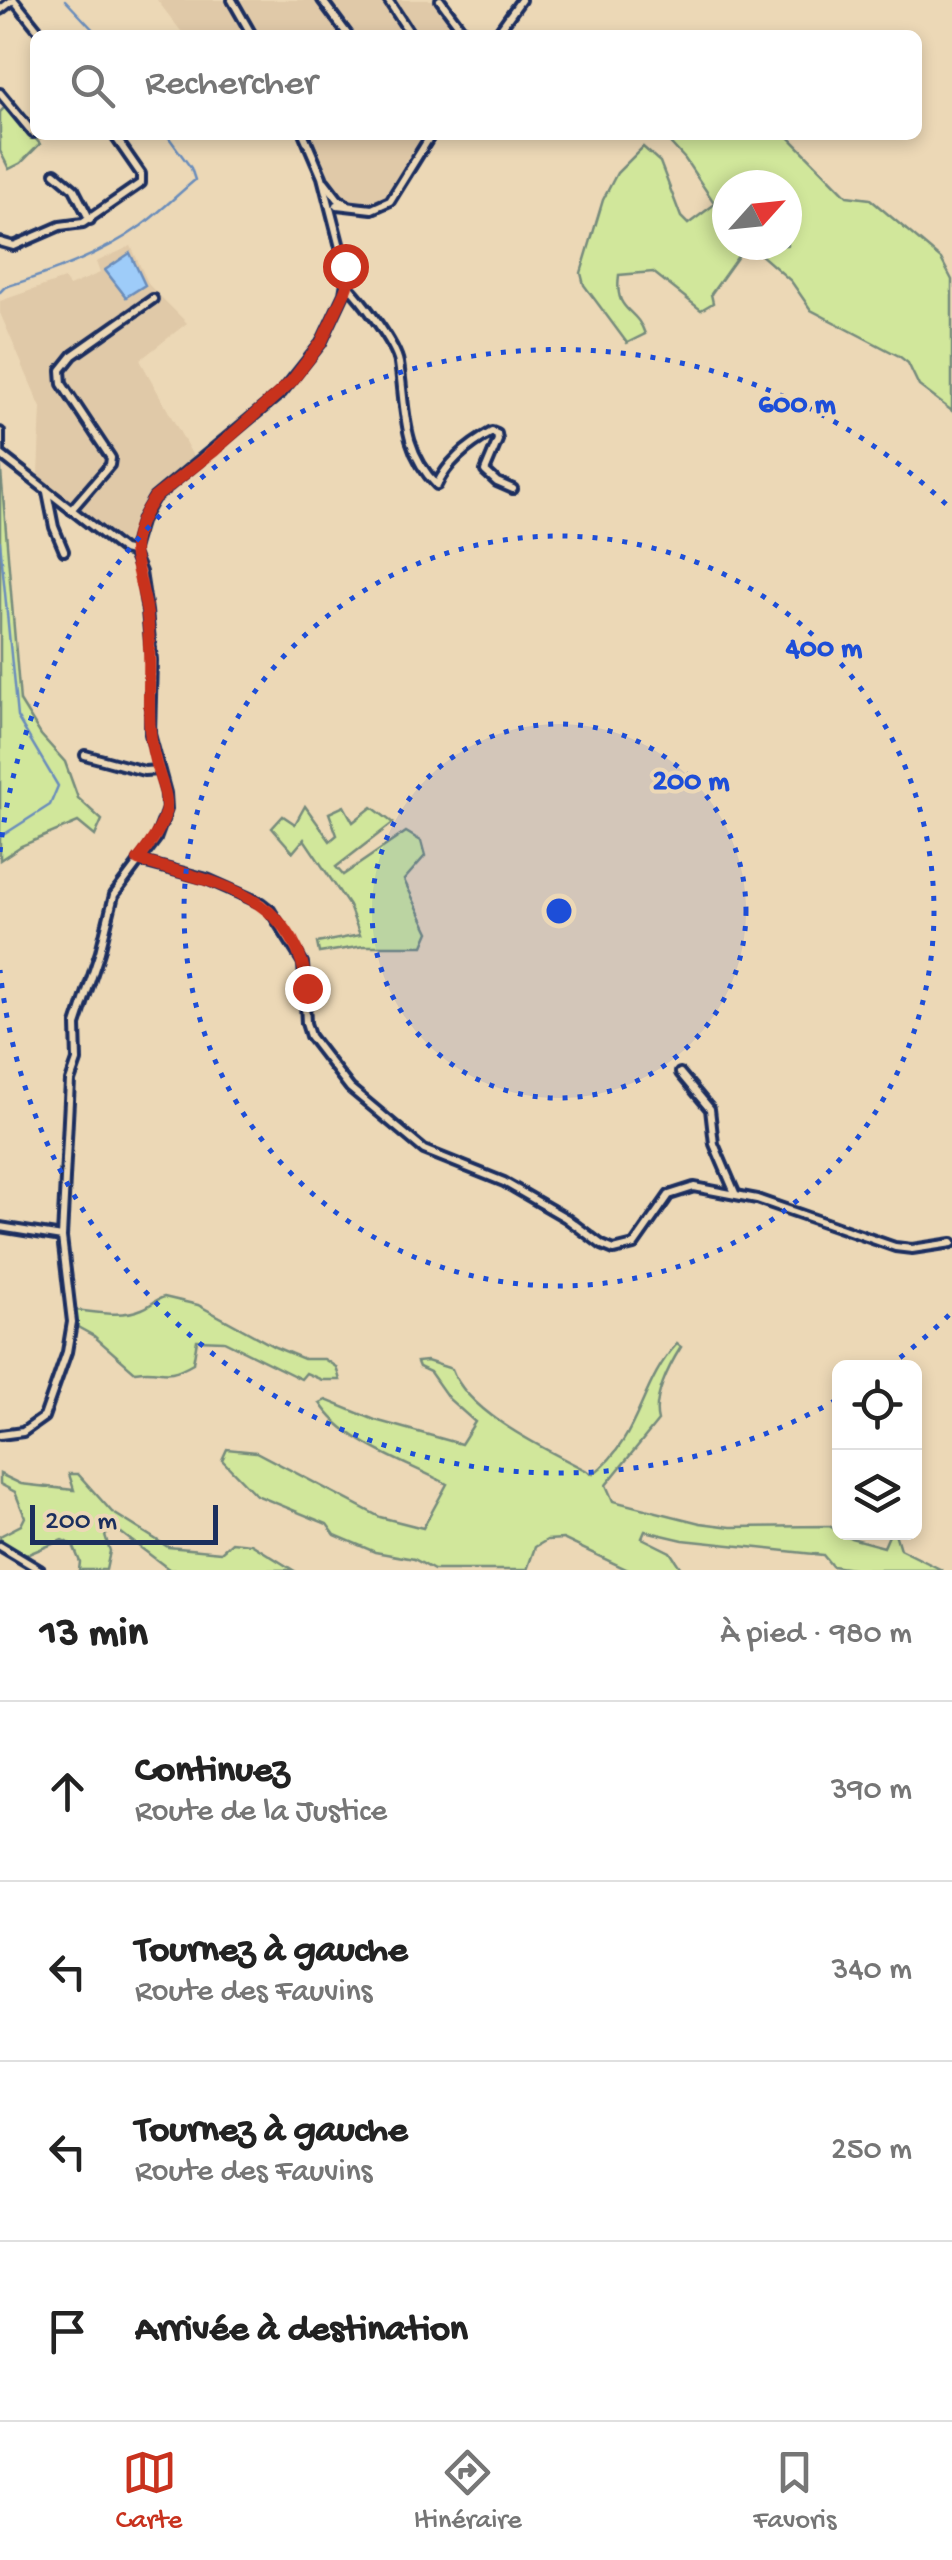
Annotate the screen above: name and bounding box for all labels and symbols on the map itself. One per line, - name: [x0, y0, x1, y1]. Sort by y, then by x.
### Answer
- north arrow: [712, 170, 802, 260]
- route start: [323, 244, 369, 290]
- text: 600 m: [758, 389, 837, 424]
- text: 400 m: [785, 633, 863, 668]
- text: 200 m: [652, 766, 730, 801]
- centre of rings: [541, 893, 577, 929]
- route end: [285, 966, 331, 1012]
- scale bar: [30, 1500, 218, 1544]

